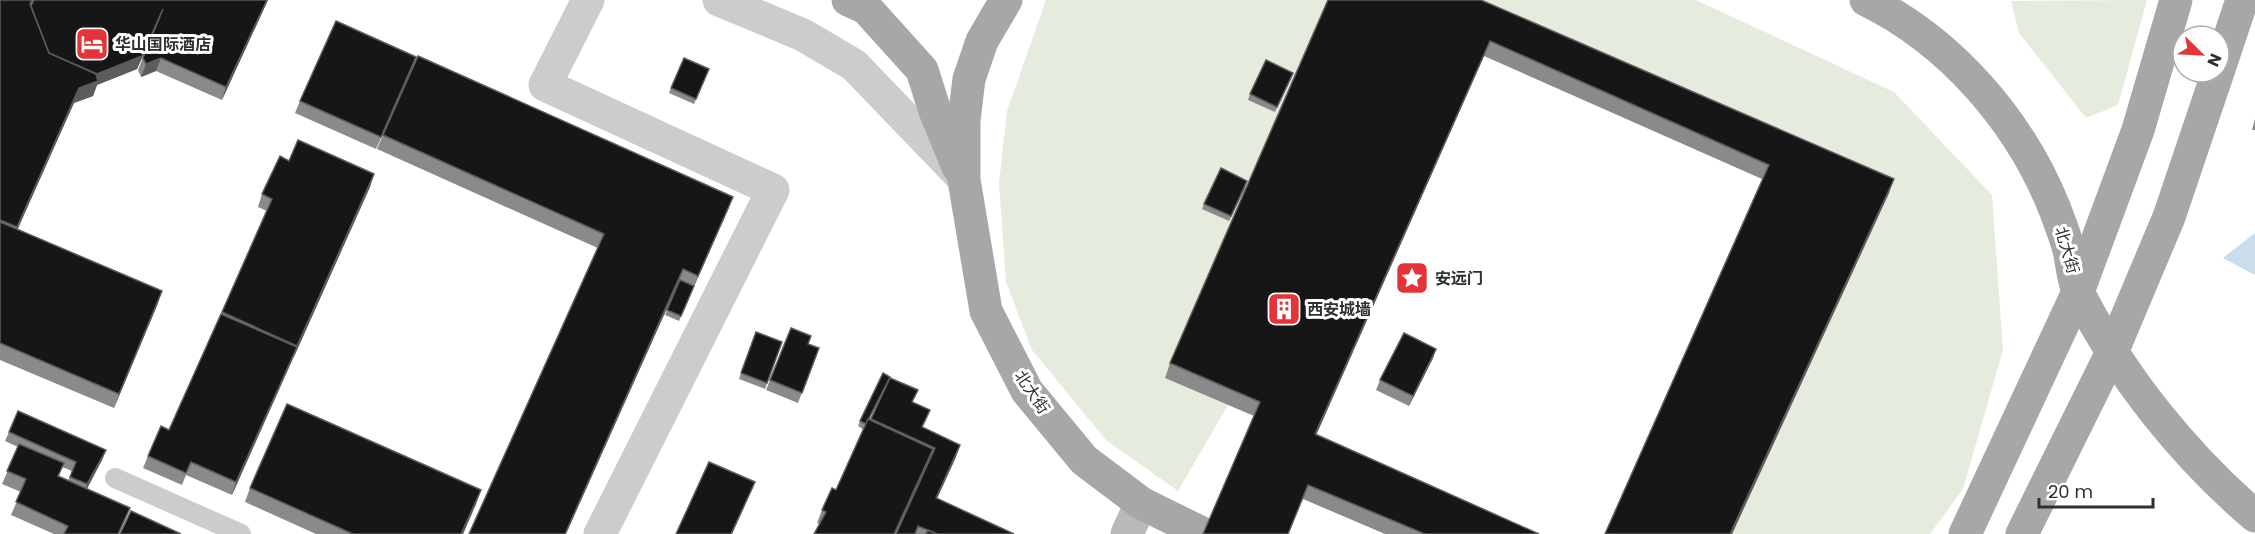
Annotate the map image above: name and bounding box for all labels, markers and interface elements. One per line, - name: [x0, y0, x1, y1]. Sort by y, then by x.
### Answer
- north arrow: [2171, 24, 2231, 84]
- hotel icon: 华山国际酒店: [74, 26, 110, 62]
- place label: 华山国际酒店: [115, 33, 211, 56]
- text: N: [2201, 50, 2227, 70]
- street label: 北大街: [2049, 224, 2085, 276]
- place icon: 安远门: [1394, 260, 1430, 296]
- place label: 安远门: [1435, 267, 1483, 290]
- building icon: 西安城墙: [1266, 291, 1302, 327]
- place label: 西安城墙: [1307, 298, 1371, 321]
- street label: 北大街: [1009, 366, 1055, 418]
- scale bar: [2039, 471, 2153, 509]
- text: 20 m: [2048, 479, 2093, 504]

